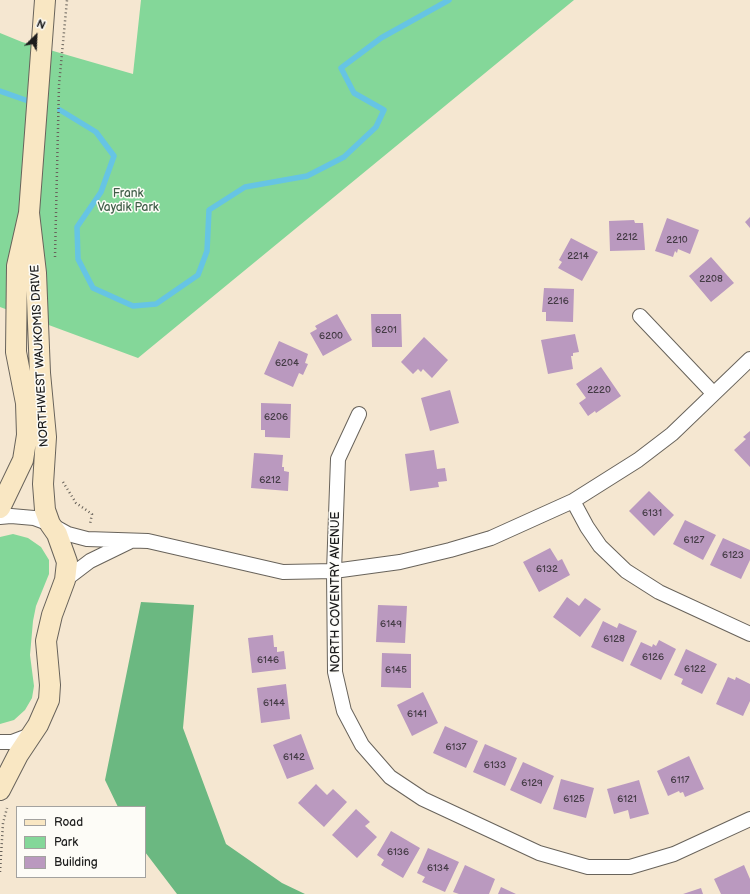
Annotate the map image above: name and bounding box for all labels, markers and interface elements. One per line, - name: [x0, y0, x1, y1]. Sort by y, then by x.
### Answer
- north arrow: [16, 16, 56, 56]
- text: N: [35, 17, 47, 32]
- park label: Frank Vaydik Park: [97, 187, 159, 215]
- house number: 2212: [616, 231, 638, 243]
- house number: 2210: [666, 234, 688, 246]
- house number: 2214: [567, 250, 589, 262]
- street label: NORTHWEST WAUKOMIS DRIVE: [28, 264, 52, 448]
- house number: 2208: [699, 273, 723, 285]
- house number: 2216: [547, 295, 569, 307]
- house number: 6201: [375, 324, 397, 336]
- house number: 6200: [319, 330, 343, 342]
- house number: 6204: [275, 357, 299, 369]
- house number: 2220: [587, 384, 611, 396]
- house number: 6206: [264, 411, 288, 423]
- house number: 6212: [259, 474, 281, 486]
- house number: 6131: [642, 507, 662, 519]
- street label: NORTH COVENTRY AVENUE: [329, 511, 343, 673]
- house number: 6127: [684, 534, 704, 546]
- house number: 6123: [722, 549, 744, 561]
- house number: 6132: [536, 563, 558, 575]
- house number: 6149: [380, 618, 402, 630]
- house number: 6128: [603, 633, 625, 645]
- house number: 6126: [642, 651, 664, 663]
- house number: 6146: [257, 654, 279, 666]
- house number: 6122: [684, 663, 706, 675]
- house number: 6145: [385, 664, 407, 676]
- house number: 6144: [263, 697, 285, 709]
- house number: 6141: [407, 708, 427, 720]
- house number: 6137: [445, 741, 467, 753]
- house number: 6142: [283, 751, 305, 763]
- house number: 6133: [484, 759, 506, 771]
- house number: 6117: [671, 774, 689, 786]
- house number: 6129: [521, 777, 543, 789]
- house number: 6125: [563, 793, 585, 805]
- house number: 6121: [617, 793, 637, 805]
- legend: [16, 806, 146, 878]
- text: Road: [54, 815, 83, 830]
- text: Park: [54, 835, 78, 850]
- house number: 6136: [387, 846, 409, 858]
- text: Building: [54, 855, 98, 870]
- house number: 6134: [427, 862, 449, 874]

